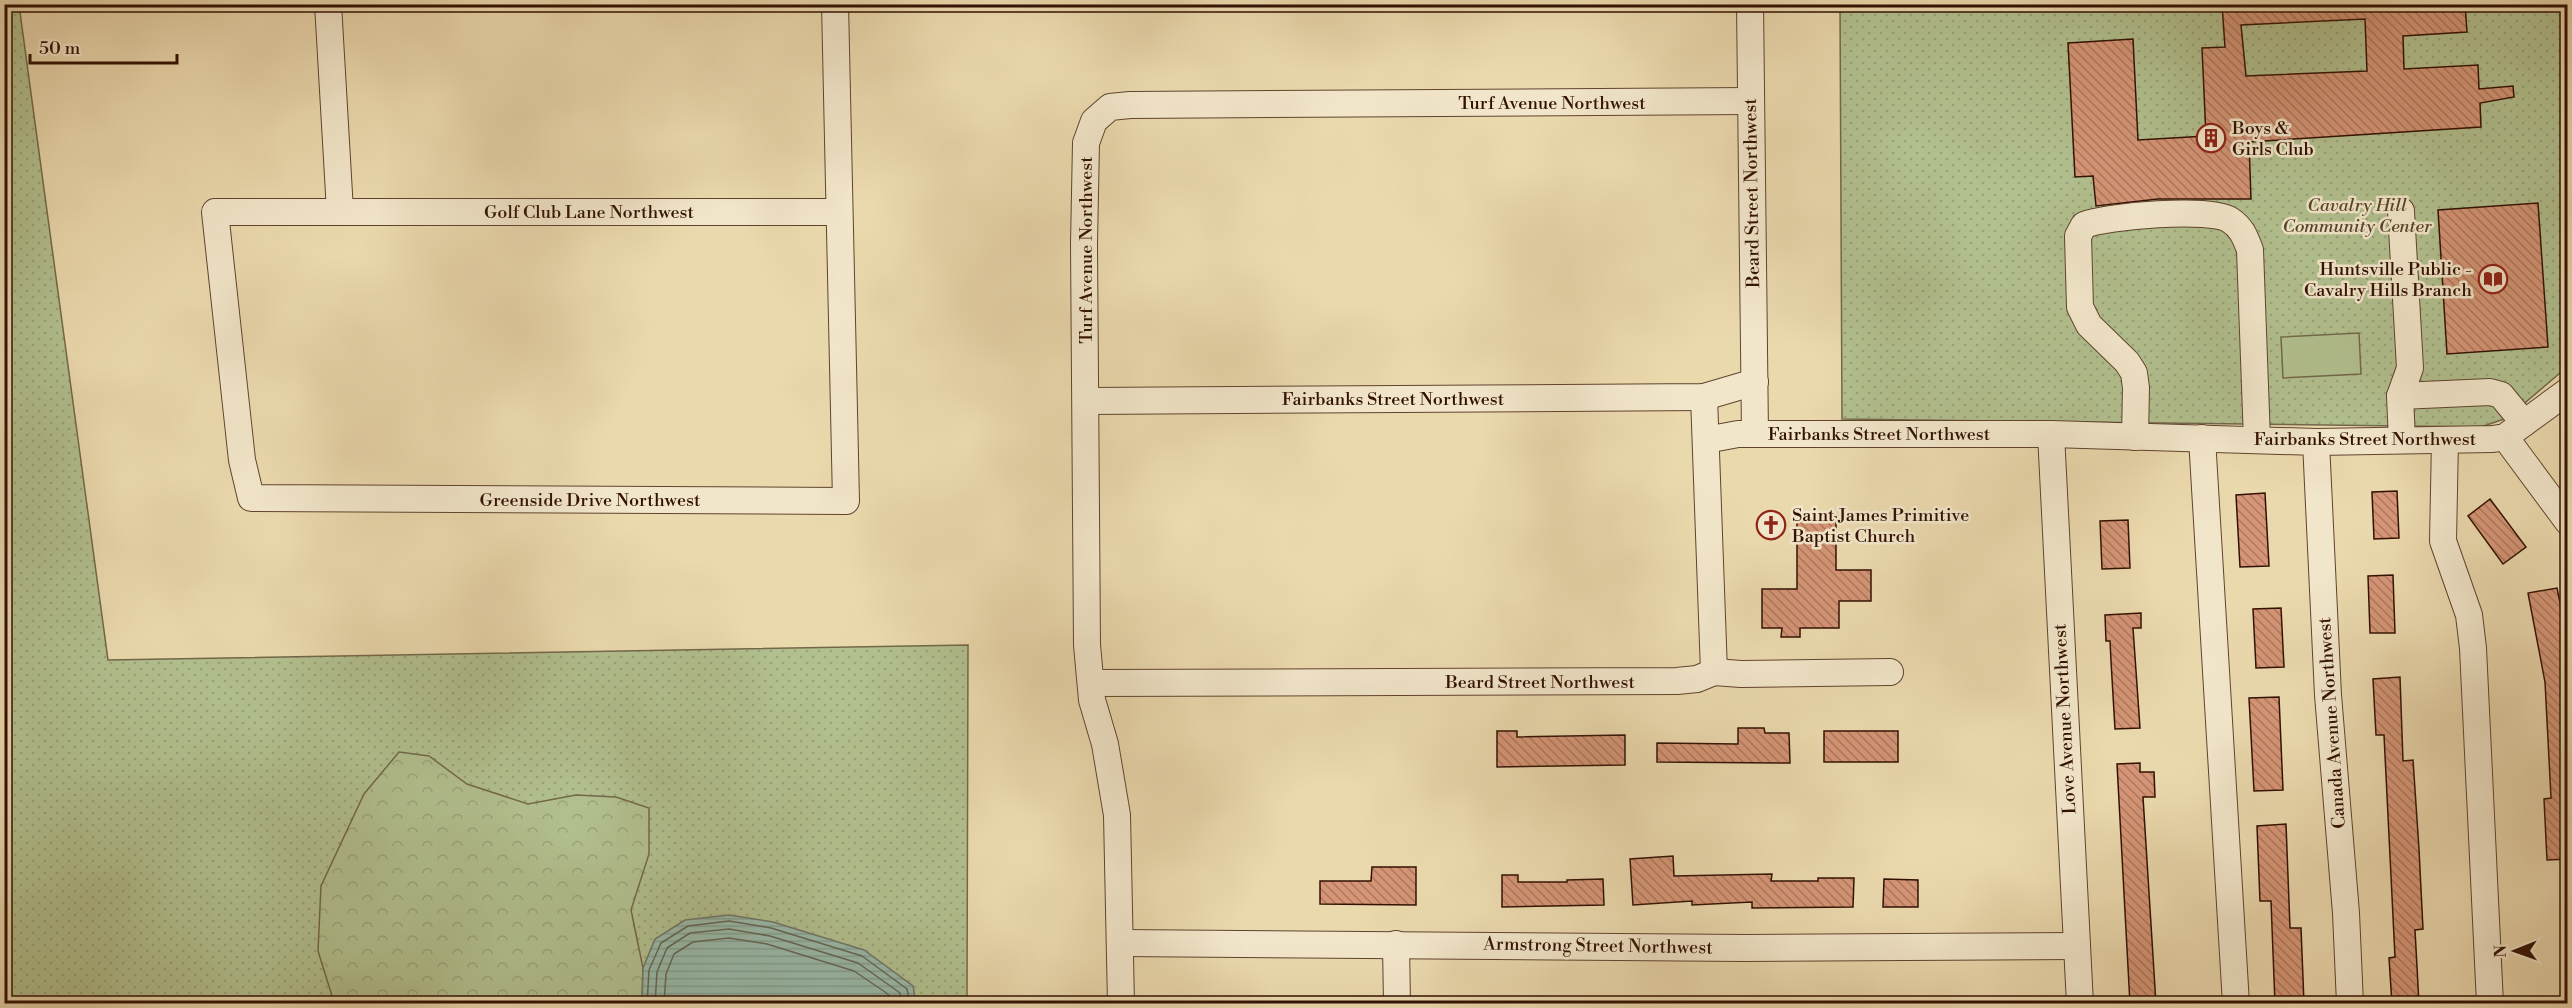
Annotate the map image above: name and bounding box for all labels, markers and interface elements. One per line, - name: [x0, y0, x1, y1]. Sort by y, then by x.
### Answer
- scale bar: [30, 27, 177, 65]
- text: 50 m: [39, 37, 81, 60]
- street label: Turf Avenue Northwest: [1458, 92, 1646, 115]
- street label: Beard Street Northwest: [1739, 97, 1765, 289]
- place label: Boys & Girls Club: [2231, 117, 2314, 161]
- building icon: Boys & Girls Club: [2195, 122, 2227, 154]
- street label: Turf Avenue Northwest: [1075, 156, 1098, 344]
- park label: Cavalry Hill Community Center: [2282, 194, 2432, 238]
- street label: Golf Club Lane Northwest: [484, 201, 695, 224]
- place label: Huntsville Public - Cavalry Hills Branch: [2304, 258, 2472, 302]
- library icon: Huntsville Public - Cavalry Hills Branch: [2477, 263, 2509, 295]
- street label: Fairbanks Street Northwest: [1282, 388, 1505, 411]
- street label: Fairbanks Street Northwest: [1768, 423, 1991, 446]
- street label: Fairbanks Street Northwest: [2254, 428, 2477, 451]
- street label: Greenside Drive Northwest: [480, 489, 701, 512]
- place label: Saint James Primitive Baptist Church: [1791, 504, 1969, 548]
- church icon: Saint James Primitive Baptist Church: [1755, 509, 1787, 541]
- street label: Canada Avenue Northwest: [2313, 616, 2351, 830]
- street label: Love Avenue Northwest: [2048, 623, 2081, 815]
- street label: Beard Street Northwest: [1444, 671, 1635, 694]
- north arrow: [2485, 921, 2545, 981]
- street label: Armstrong Street Northwest: [1482, 932, 1713, 960]
- text: N: [2491, 944, 2511, 958]

